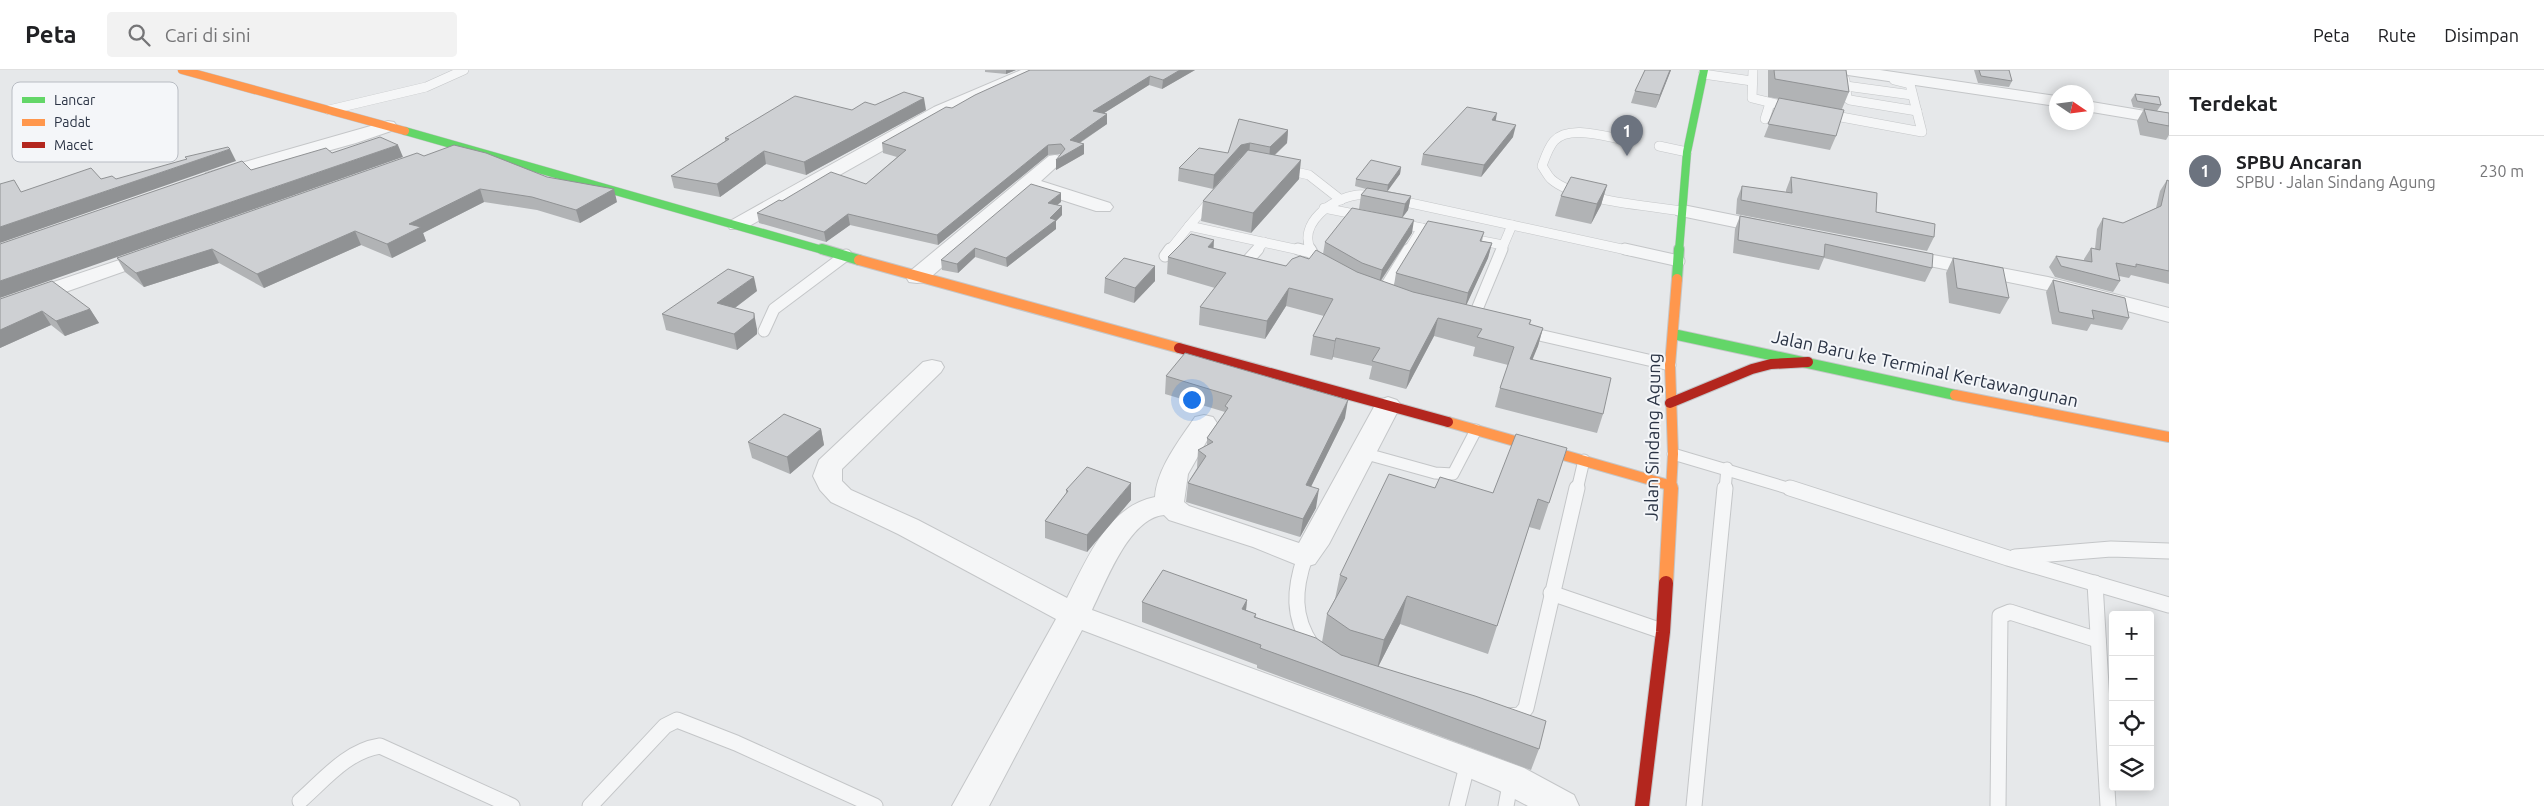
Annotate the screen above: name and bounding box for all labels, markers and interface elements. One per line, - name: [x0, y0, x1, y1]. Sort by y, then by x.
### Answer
- search box: [107, 12, 457, 57]
- text: Peta: [25, 21, 77, 48]
- icon: search: [125, 21, 153, 49]
- text: Cari di sini: [165, 24, 251, 46]
- text: Peta: [2313, 25, 2350, 45]
- text: Rute: [2378, 25, 2416, 45]
- text: Disimpan: [2444, 25, 2519, 45]
- legend: [12, 82, 178, 162]
- north arrow: [2049, 85, 2094, 130]
- text: Terdekat: [2189, 91, 2277, 115]
- text: Lancar: [54, 92, 96, 108]
- text: Padat: [54, 114, 91, 130]
- pin: 1: [1611, 115, 1643, 156]
- text: Macet: [54, 137, 94, 153]
- text: SPBU Ancaran: [2236, 151, 2362, 173]
- text: 1: [2200, 162, 2210, 180]
- text: 230 m: [2479, 162, 2524, 180]
- text: SPBU · Jalan Sindang Agung: [2236, 173, 2436, 191]
- street label: Jalan Baru ke Terminal Kertawangunan: [1770, 326, 2080, 410]
- street label: Jalan Sindang Agung: [1641, 353, 1663, 521]
- your location: [1179, 387, 1205, 413]
- map controls: [2109, 611, 2154, 791]
- button: +: [2109, 611, 2154, 656]
- button: −: [2109, 656, 2154, 701]
- button: locate: [2109, 701, 2154, 746]
- button: layers: [2109, 746, 2154, 791]

